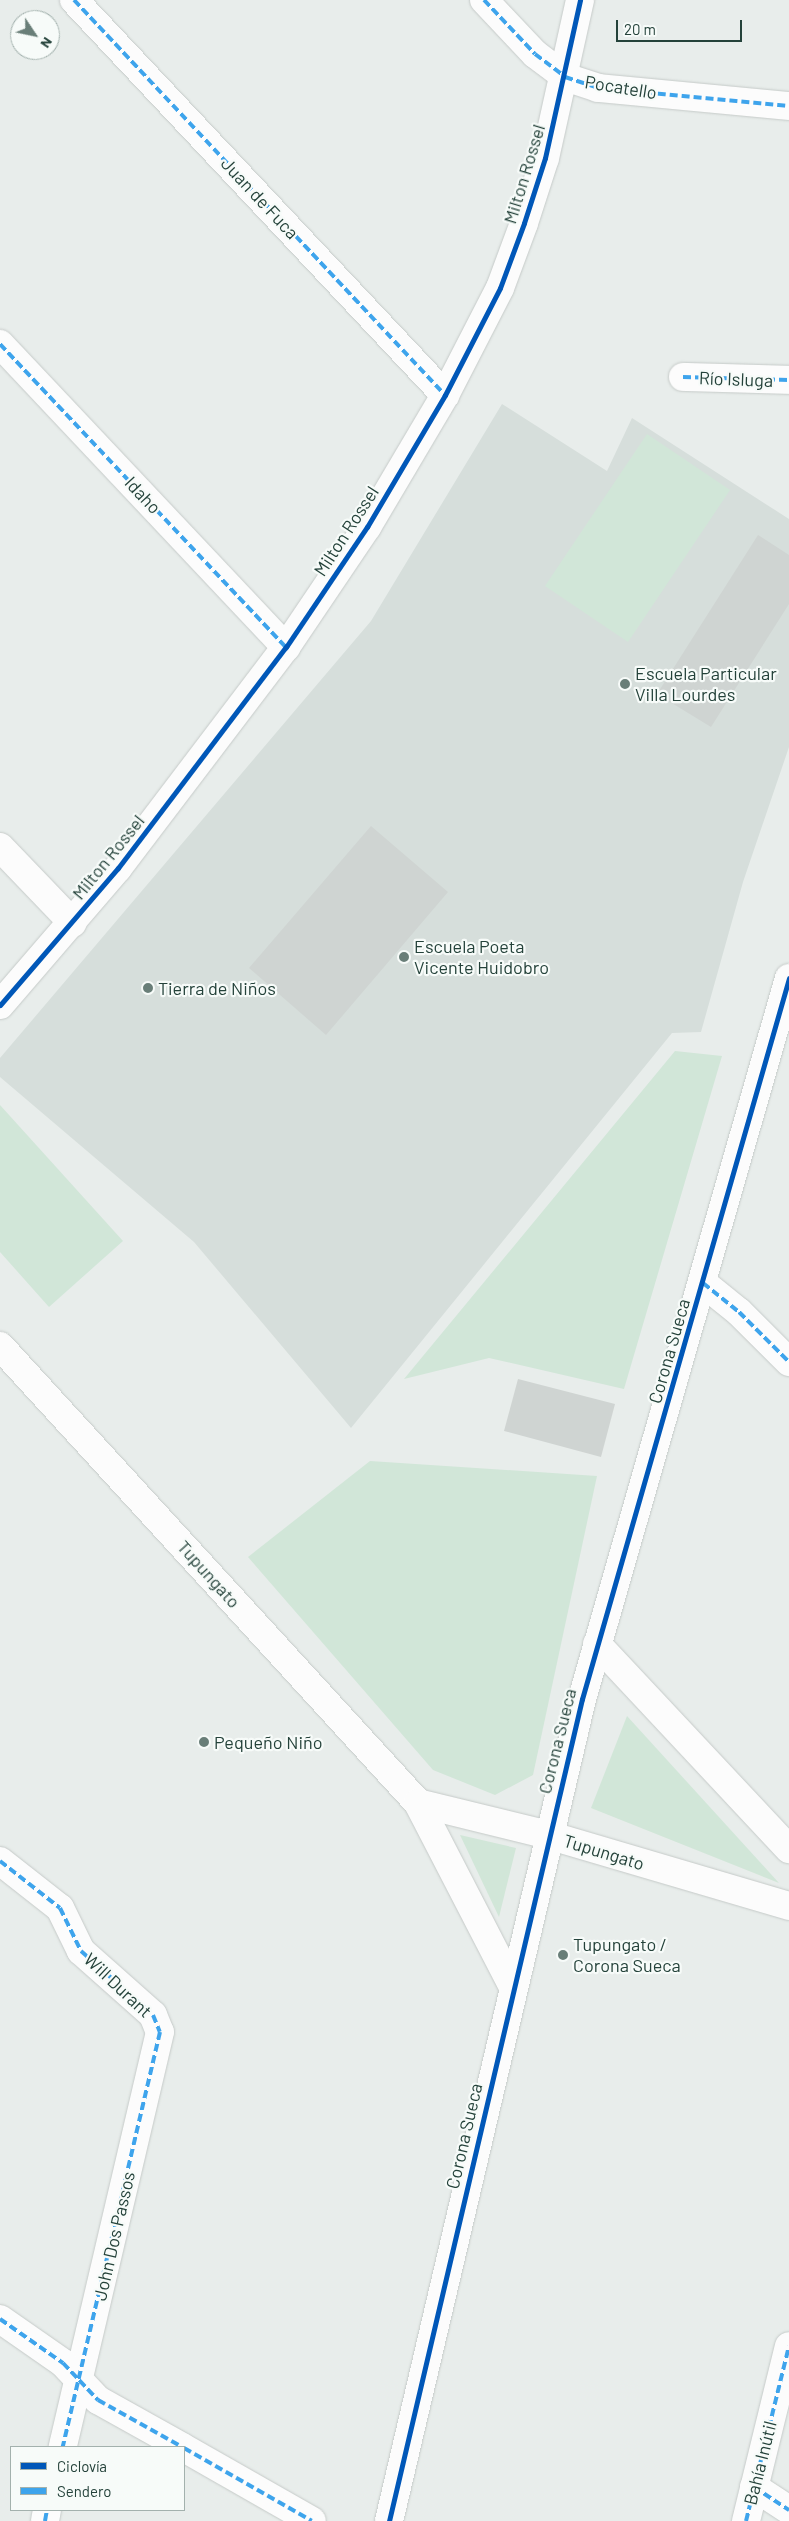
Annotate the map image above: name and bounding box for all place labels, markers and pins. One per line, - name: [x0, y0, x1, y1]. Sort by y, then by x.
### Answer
- place label: Escuela Particular Villa Lourdes: [635, 663, 777, 706]
- marker: Escuela Particular Villa Lourdes: [619, 678, 631, 690]
- place label: Escuela Poeta Vicente Huidobro: [414, 936, 549, 979]
- marker: Escuela Poeta Vicente Huidobro: [398, 951, 410, 963]
- place label: Tierra de Niños: [158, 977, 276, 999]
- marker: Tierra de Niños: [142, 982, 154, 994]
- place label: Pequeño Niño: [214, 1731, 322, 1753]
- marker: Pequeño Niño: [198, 1736, 210, 1748]
- place label: Tupungato / Corona Sueca: [573, 1934, 681, 1976]
- marker: Tupungato / Corona Sueca: [557, 1949, 569, 1961]

